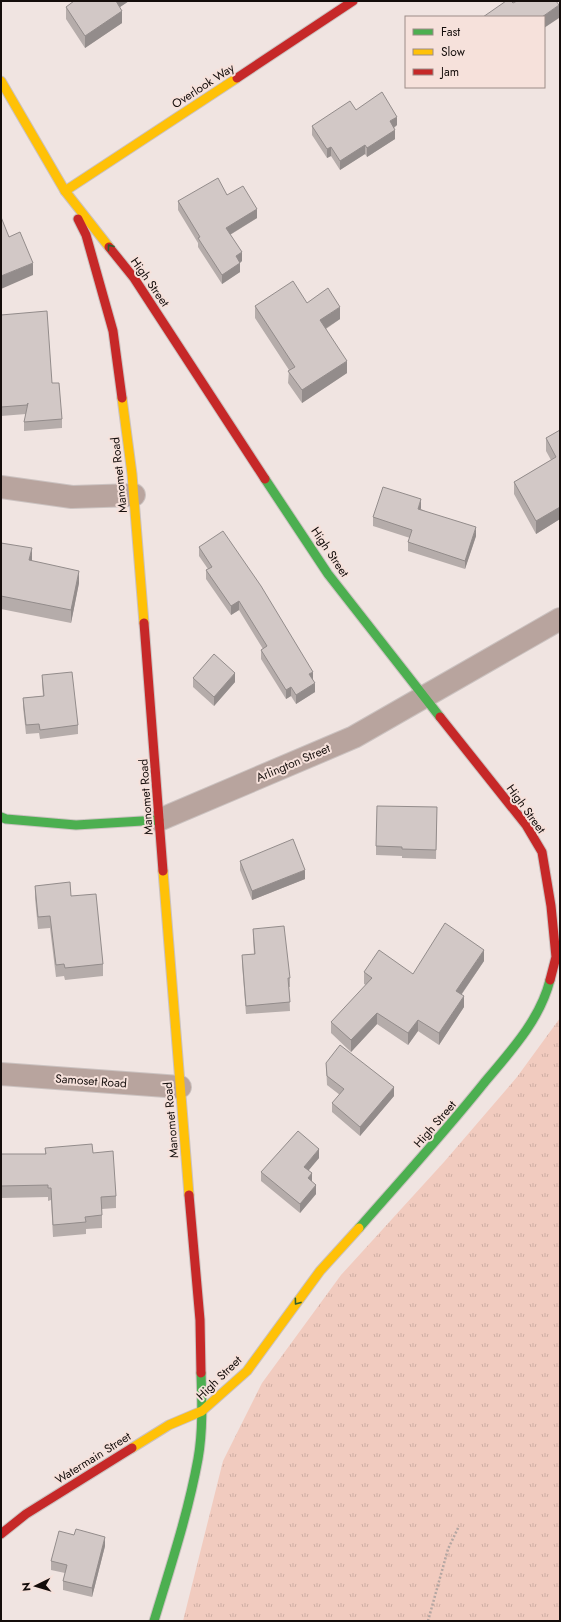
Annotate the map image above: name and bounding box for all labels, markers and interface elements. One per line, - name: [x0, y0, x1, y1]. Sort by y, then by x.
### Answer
- legend: [405, 16, 545, 88]
- text: Fast: [441, 23, 460, 41]
- text: Slow: [441, 43, 466, 61]
- street label: Overlook Way: [168, 59, 238, 113]
- text: Jam: [439, 63, 459, 81]
- one-way arrow: [107, 245, 114, 252]
- street label: High Street: [126, 253, 174, 311]
- street label: Manomet Road: [106, 436, 132, 514]
- street label: High Street: [307, 523, 353, 581]
- street label: Arlington Street: [253, 739, 333, 787]
- street label: Manomet Road: [134, 758, 158, 836]
- street label: High Street: [502, 781, 550, 837]
- street label: Samoset Road: [55, 1070, 127, 1092]
- street label: Manomet Road: [159, 1081, 183, 1159]
- street label: High Street: [409, 1096, 461, 1151]
- one-way arrow: [295, 1298, 302, 1305]
- street label: High Street: [192, 1352, 246, 1404]
- street label: Watermain Street: [52, 1427, 135, 1489]
- north arrow: [16, 1566, 56, 1606]
- text: N: [18, 1582, 34, 1592]

